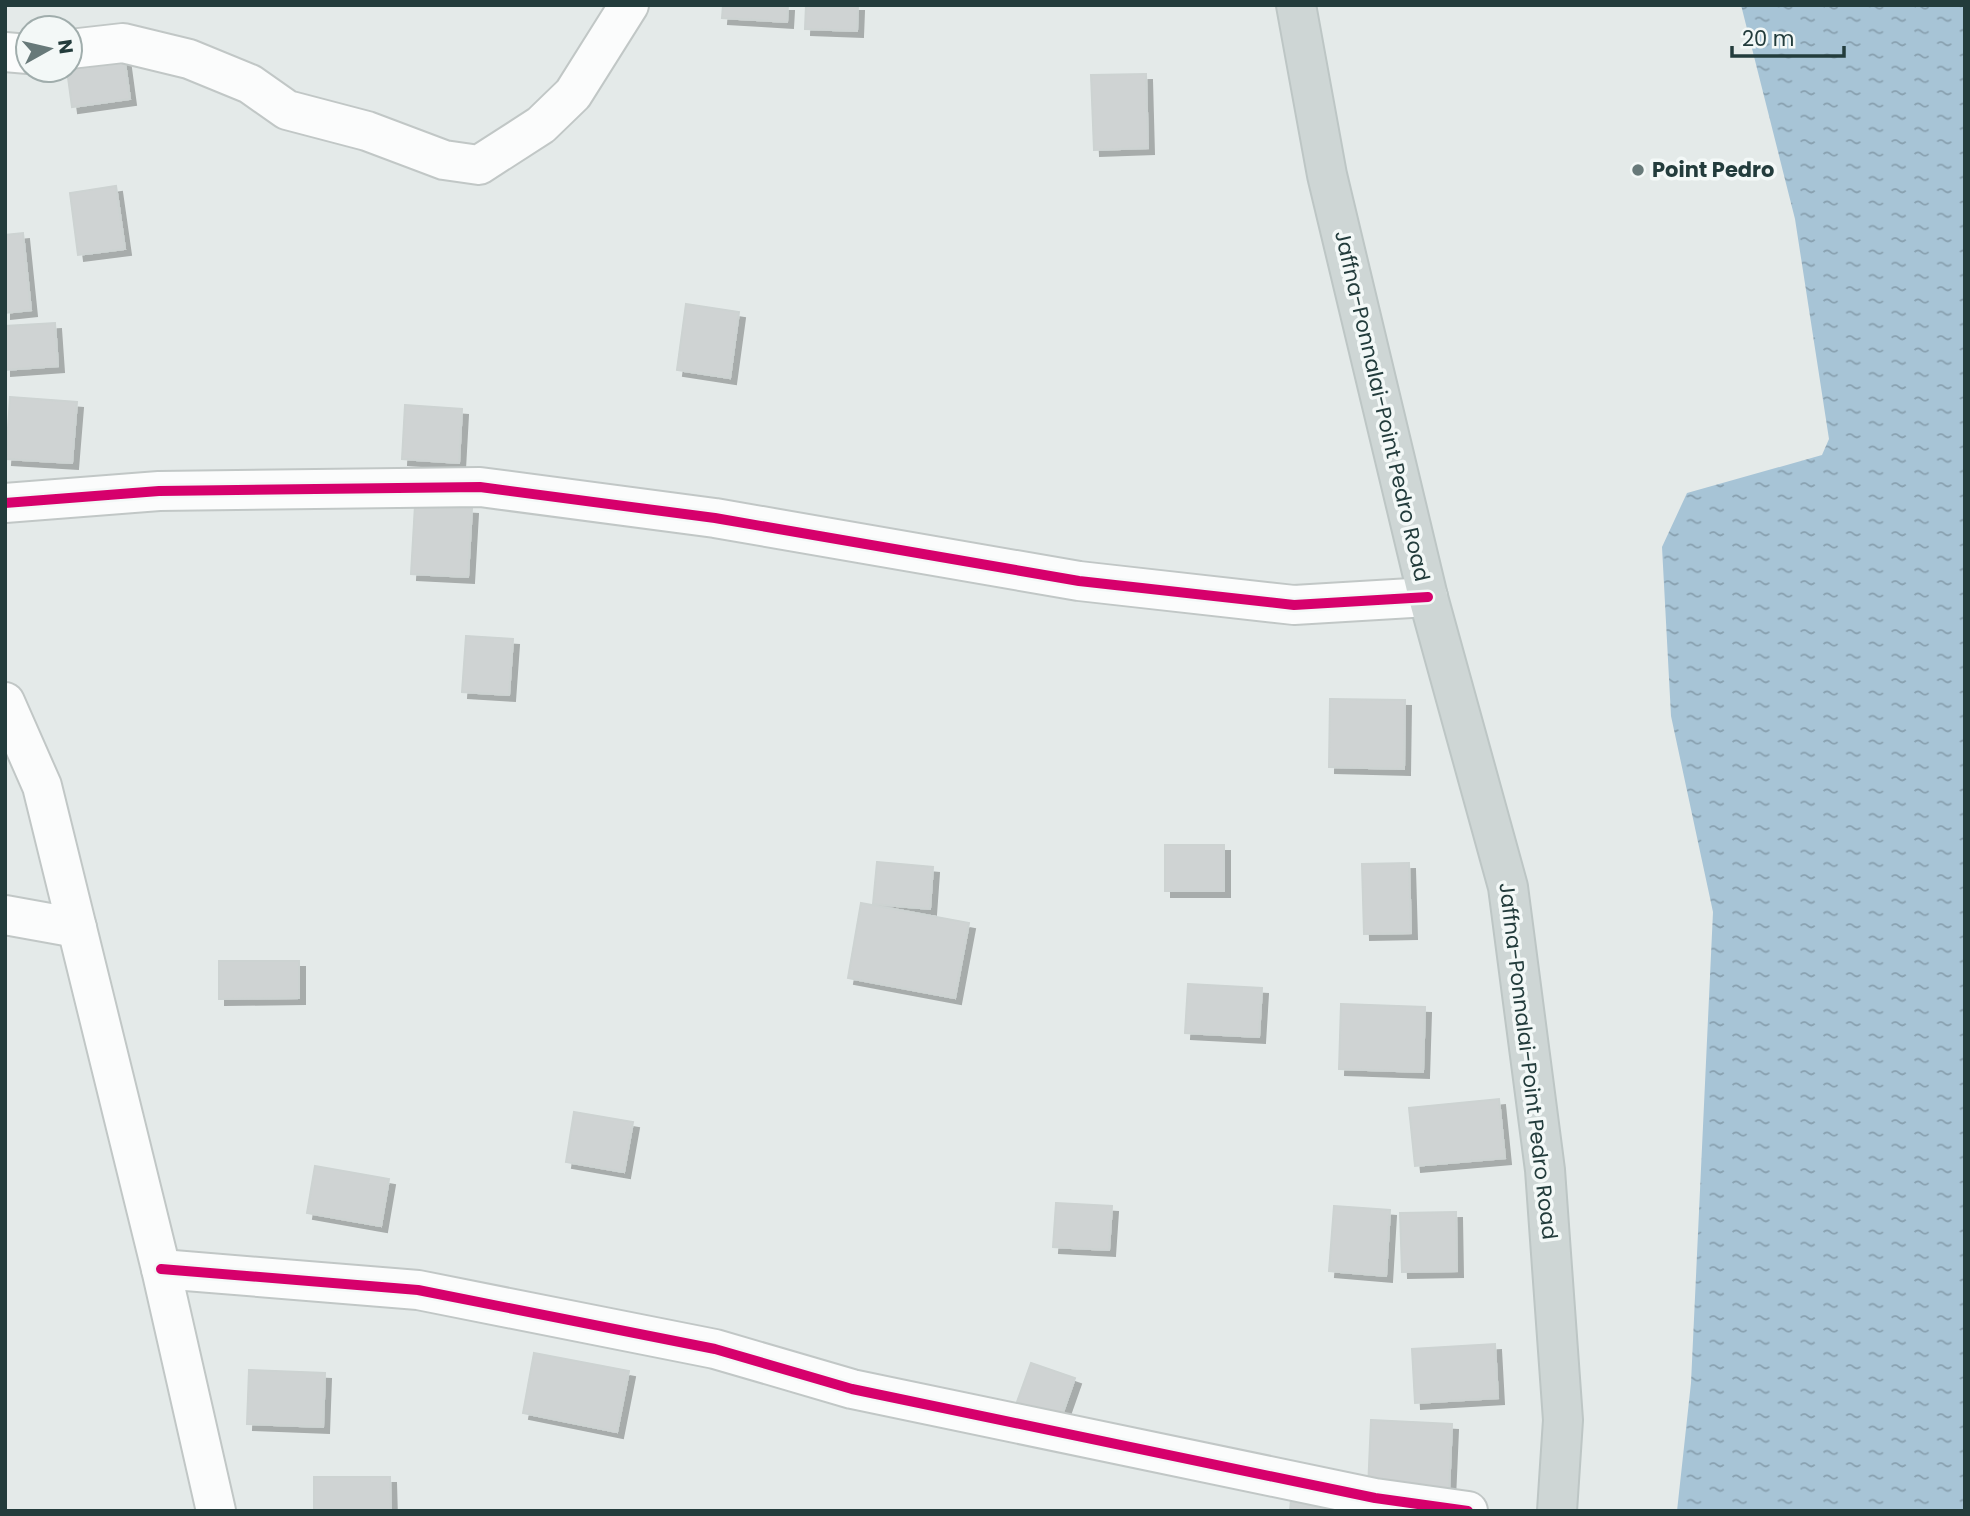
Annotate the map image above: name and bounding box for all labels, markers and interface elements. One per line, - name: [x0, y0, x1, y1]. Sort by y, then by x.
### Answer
- north arrow: [14, 14, 84, 84]
- scale bar: [1732, 14, 1844, 58]
- text: 20 m: [1742, 24, 1795, 53]
- text: N: [51, 38, 80, 56]
- place label: Point Pedro: [1652, 155, 1774, 184]
- marker: Point Pedro: [1630, 162, 1646, 178]
- street label: Jaffna-Ponnalai-Point Pedro Road: [1328, 228, 1437, 584]
- street label: Jaffna-Ponnalai-Point Pedro Road: [1492, 881, 1565, 1241]

